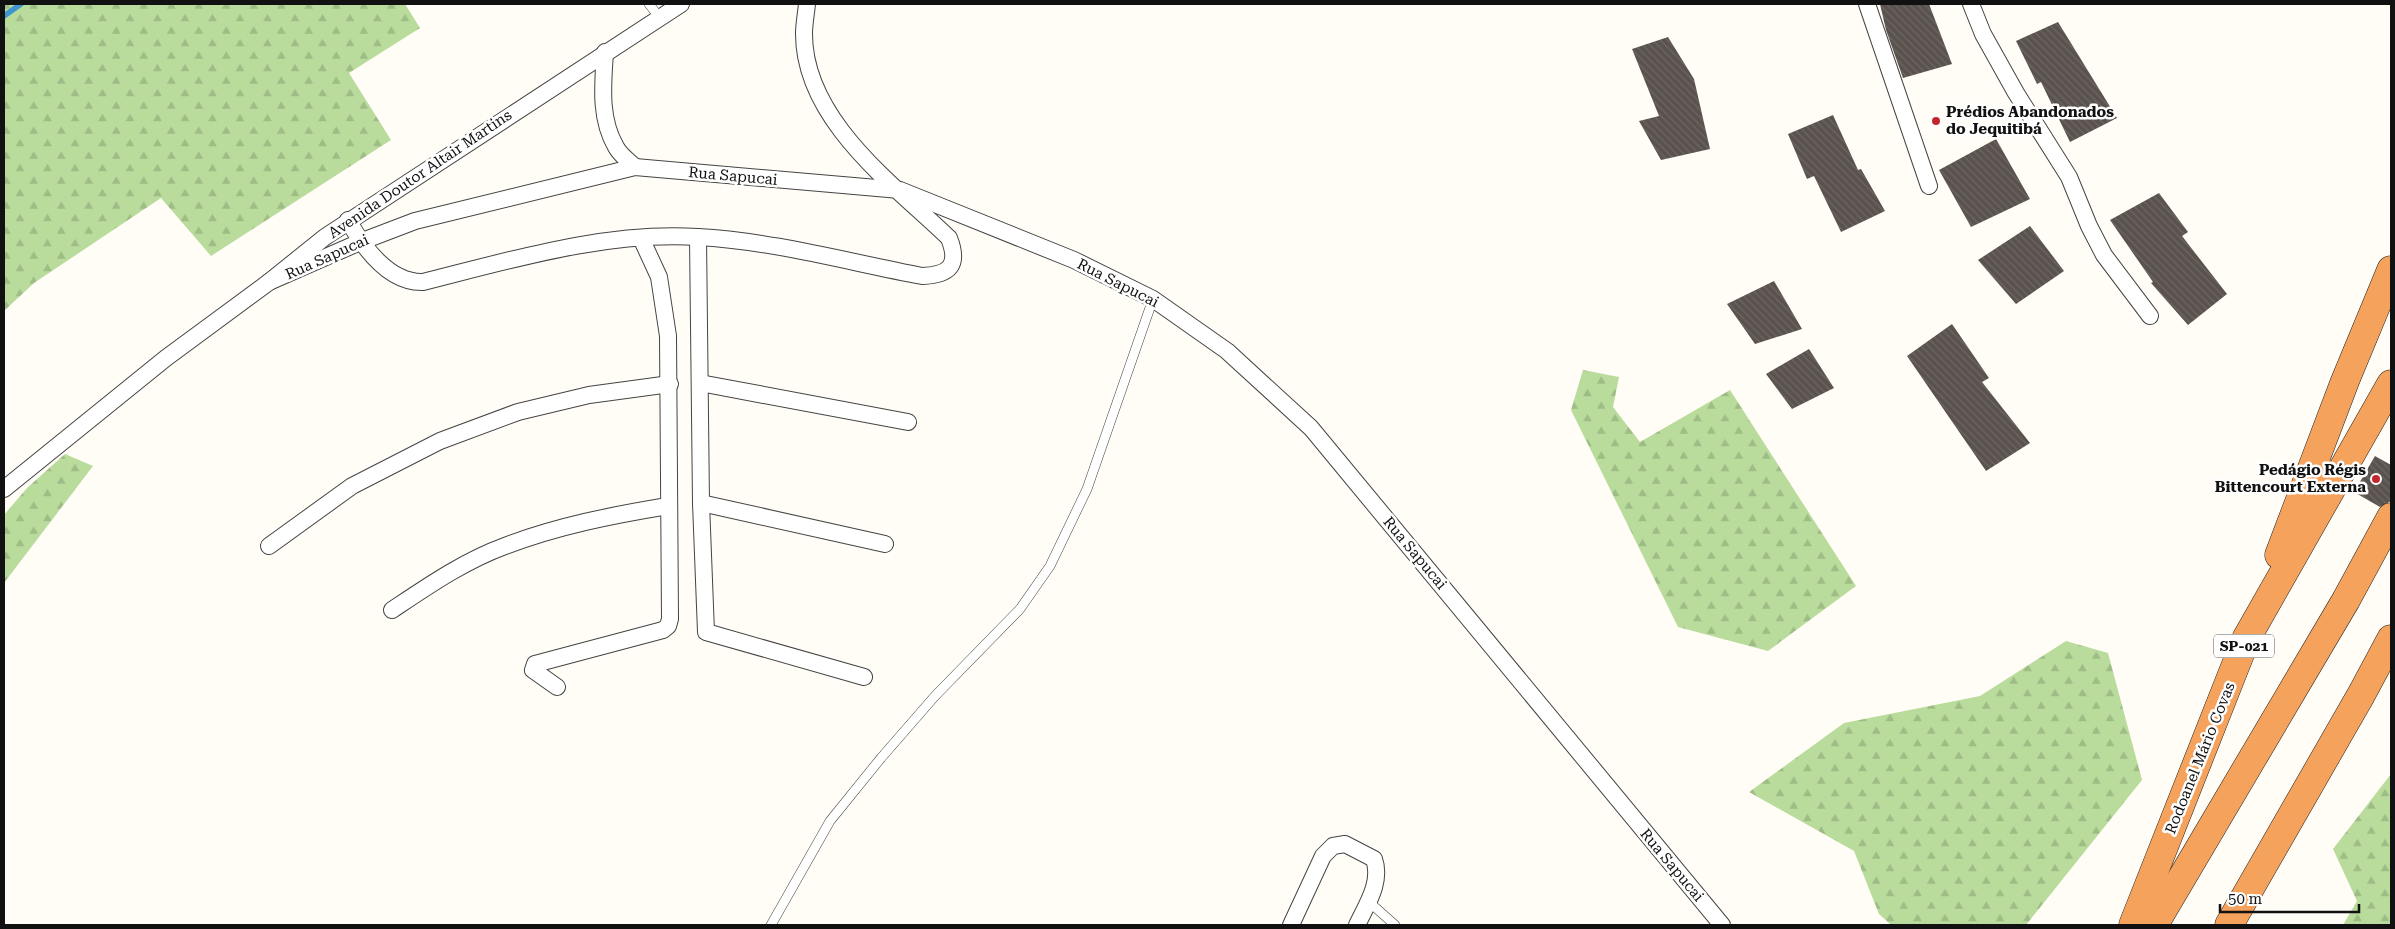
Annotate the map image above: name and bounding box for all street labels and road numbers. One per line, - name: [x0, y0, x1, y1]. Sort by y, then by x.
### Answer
- street label: Avenida Doutor Altair Martins: [325, 106, 515, 242]
- street label: Rua Sapucai: [688, 163, 779, 189]
- street label: Rua Sapucai: [282, 231, 372, 283]
- street label: Rua Sapucai: [1074, 255, 1162, 311]
- street label: Rua Sapucai: [1379, 513, 1451, 593]
- road number: SP-021: [2214, 634, 2274, 658]
- street label: Rodoanel Mário Covas: [2161, 680, 2239, 836]
- street label: Rua Sapucai: [1636, 825, 1708, 905]

